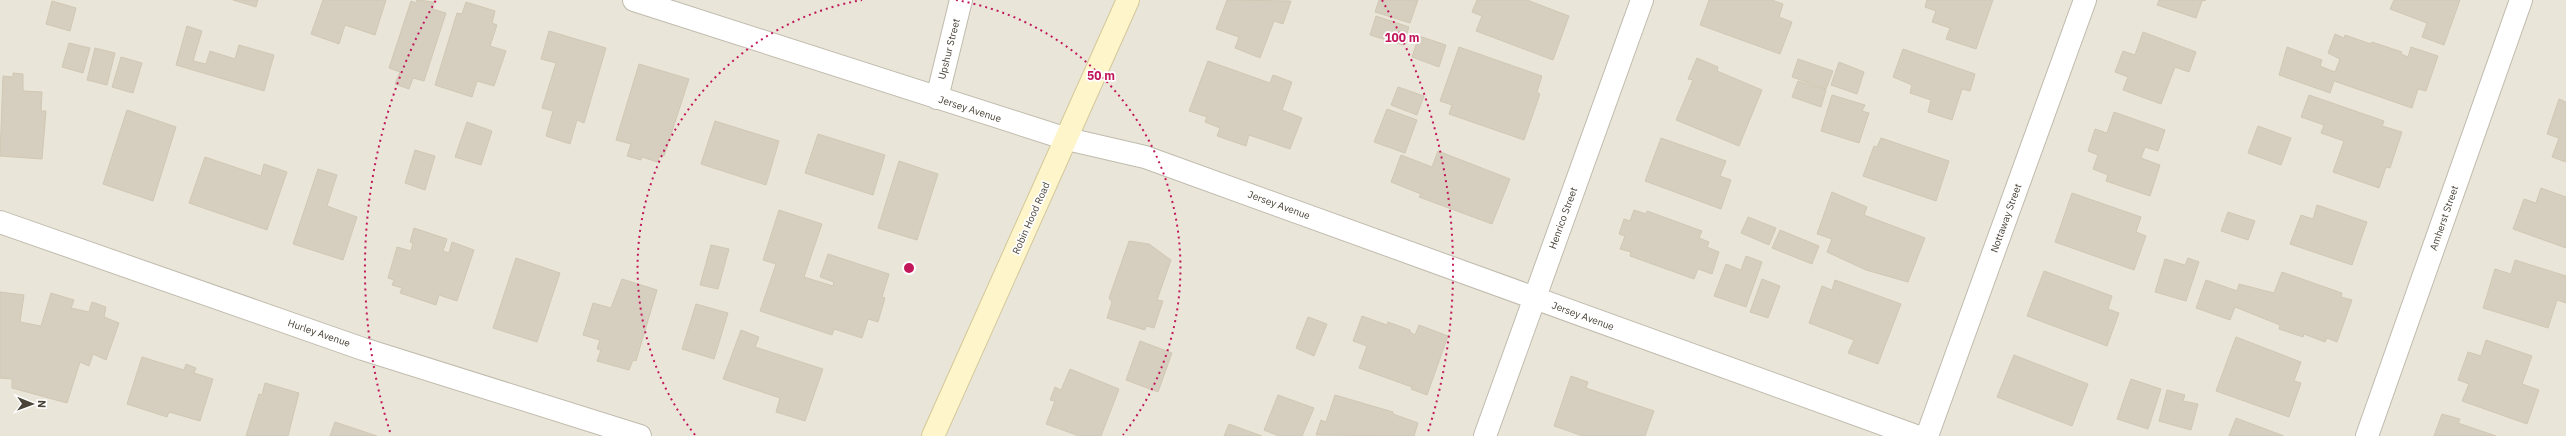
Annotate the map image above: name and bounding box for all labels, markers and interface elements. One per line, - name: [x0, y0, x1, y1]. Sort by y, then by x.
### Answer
- street label: Upshur Street: [935, 17, 963, 81]
- text: 100 m: [1384, 30, 1420, 45]
- text: 50 m: [1087, 68, 1115, 83]
- street label: Jersey Avenue: [937, 93, 1004, 125]
- street label: Robin Hood Road: [1009, 180, 1053, 256]
- street label: Nottaway Street: [1987, 181, 2025, 254]
- street label: Amherst Street: [2427, 183, 2461, 252]
- street label: Henrico Street: [1546, 185, 1580, 251]
- street label: Jersey Avenue: [1246, 188, 1312, 222]
- centre of rings: [902, 261, 916, 275]
- street label: Jersey Avenue: [1550, 299, 1616, 333]
- street label: Hurley Avenue: [286, 316, 352, 350]
- north arrow: [12, 384, 52, 424]
- text: N: [35, 400, 49, 408]

